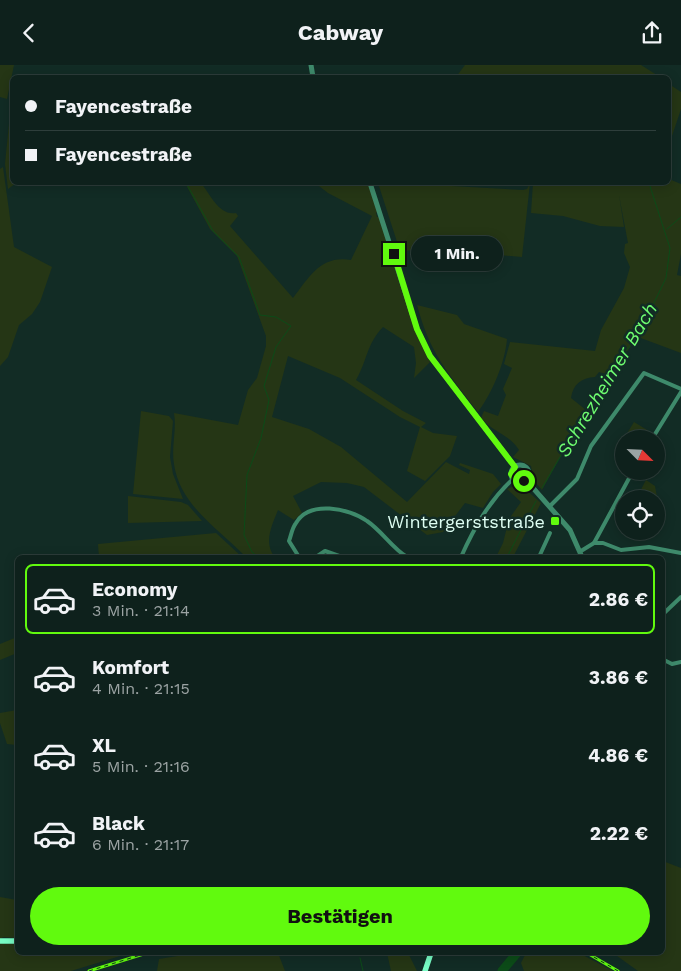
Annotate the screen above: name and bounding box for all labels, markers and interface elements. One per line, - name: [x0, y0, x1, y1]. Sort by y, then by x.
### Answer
- icon: back: [15, 19, 43, 47]
- icon: share: [638, 19, 666, 47]
- text: Cabway: [298, 20, 383, 45]
- text: Fayencestraße: [55, 95, 192, 118]
- text: Fayencestraße: [55, 143, 192, 166]
- callout: 1 Min.: [412, 237, 504, 271]
- route end: [383, 243, 405, 265]
- text: 1 Min.: [434, 244, 480, 263]
- water label: Schrezheimer Bach: [552, 299, 662, 461]
- north arrow: [615, 430, 665, 480]
- map controls: [615, 430, 665, 540]
- route start: [513, 470, 535, 492]
- button: locate: [615, 490, 665, 540]
- place label: Wintergerststraße: [387, 511, 545, 532]
- marker: Wintergerststraße: [549, 515, 561, 527]
- icon: car: [32, 577, 77, 622]
- text: Economy: [92, 578, 177, 601]
- text: 2.86 €: [589, 588, 648, 611]
- text: 3 Min. · 21:14: [92, 601, 190, 620]
- icon: car: [32, 655, 77, 700]
- text: Komfort: [92, 656, 169, 679]
- text: 3.86 €: [589, 666, 648, 689]
- text: 4 Min. · 21:15: [92, 679, 190, 698]
- icon: car: [32, 733, 77, 778]
- text: XL: [92, 734, 116, 757]
- text: 4.86 €: [588, 744, 648, 767]
- text: 5 Min. · 21:16: [92, 757, 190, 776]
- icon: car: [32, 811, 77, 856]
- text: Black: [92, 812, 145, 835]
- text: 2.22 €: [590, 822, 648, 845]
- text: 6 Min. · 21:17: [92, 835, 189, 854]
- button: Bestätigen: [30, 887, 650, 945]

